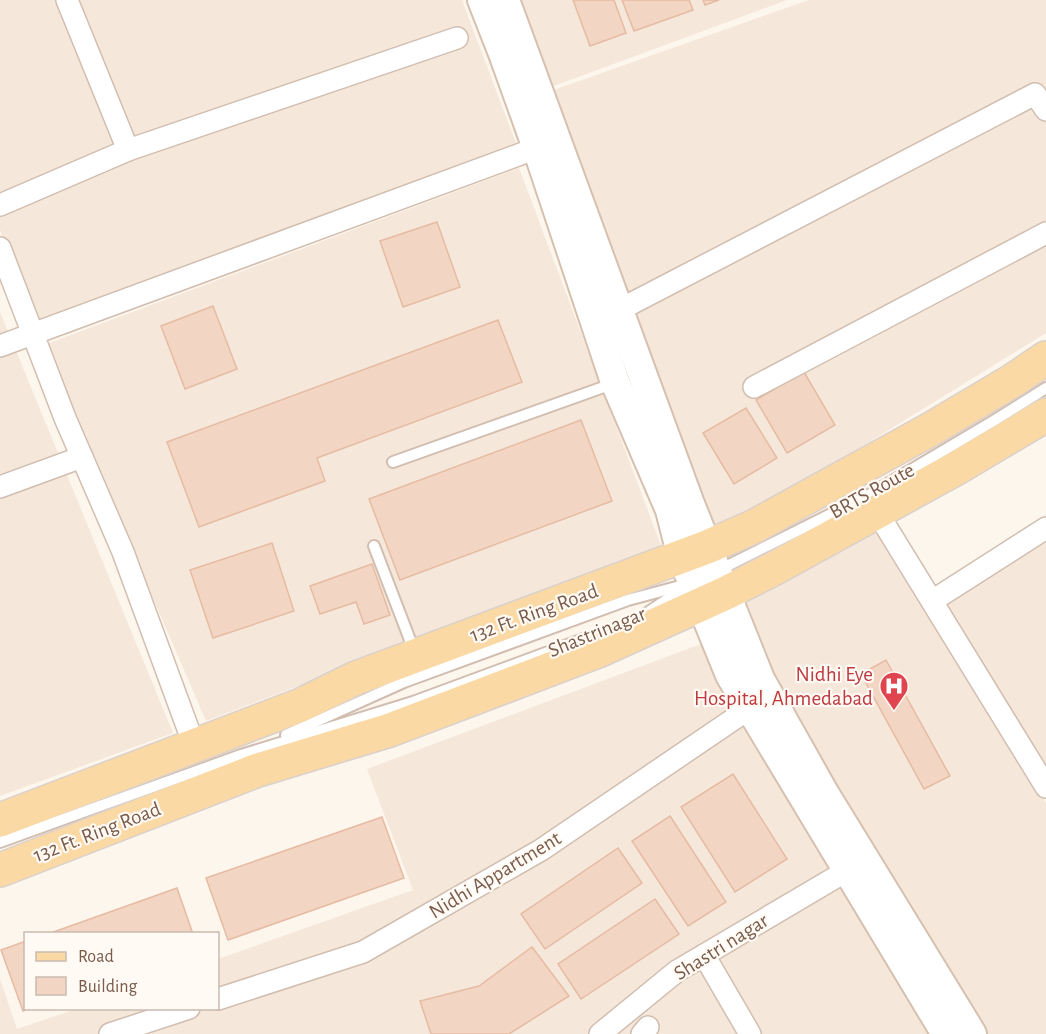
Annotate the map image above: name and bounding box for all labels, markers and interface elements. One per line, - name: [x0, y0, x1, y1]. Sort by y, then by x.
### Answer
- street label: BRTS Route: [826, 459, 918, 523]
- street label: 132 Ft. Ring Road: [467, 580, 601, 646]
- street label: Shastrinagar: [545, 603, 649, 661]
- place label: Nidhi Eye Hospital, Ahmedabad: [694, 664, 873, 709]
- hospital icon: Nidhi Eye Hospital, Ahmedabad: [878, 670, 910, 712]
- street label: 132 Ft. Ring Road: [31, 798, 164, 866]
- street label: Nidhi Appartment: [425, 827, 565, 923]
- street label: Shastri nagar: [670, 910, 772, 984]
- legend: [24, 932, 219, 1010]
- text: Road: [78, 948, 114, 966]
- text: Building: [78, 978, 138, 996]

